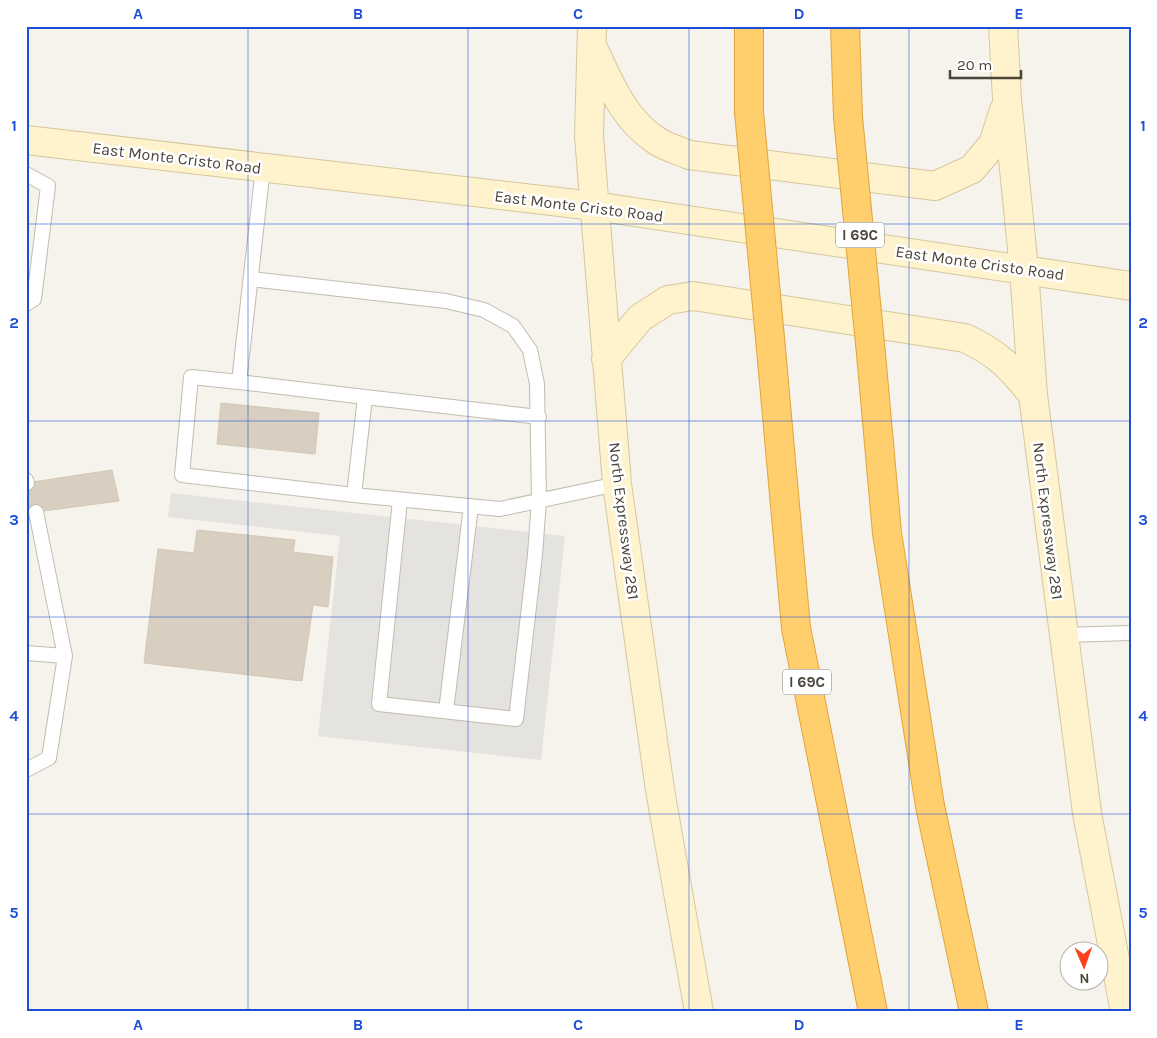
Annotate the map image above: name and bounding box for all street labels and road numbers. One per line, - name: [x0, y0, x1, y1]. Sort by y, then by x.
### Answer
- street label: East Monte Cristo Road: [91, 138, 263, 178]
- street label: East Monte Cristo Road: [493, 186, 665, 226]
- road number: I 69C: [836, 222, 884, 248]
- street label: East Monte Cristo Road: [894, 242, 1066, 284]
- street label: North Expressway 281: [605, 441, 643, 601]
- street label: North Expressway 281: [1029, 441, 1067, 601]
- road number: I 69C: [783, 670, 831, 694]

